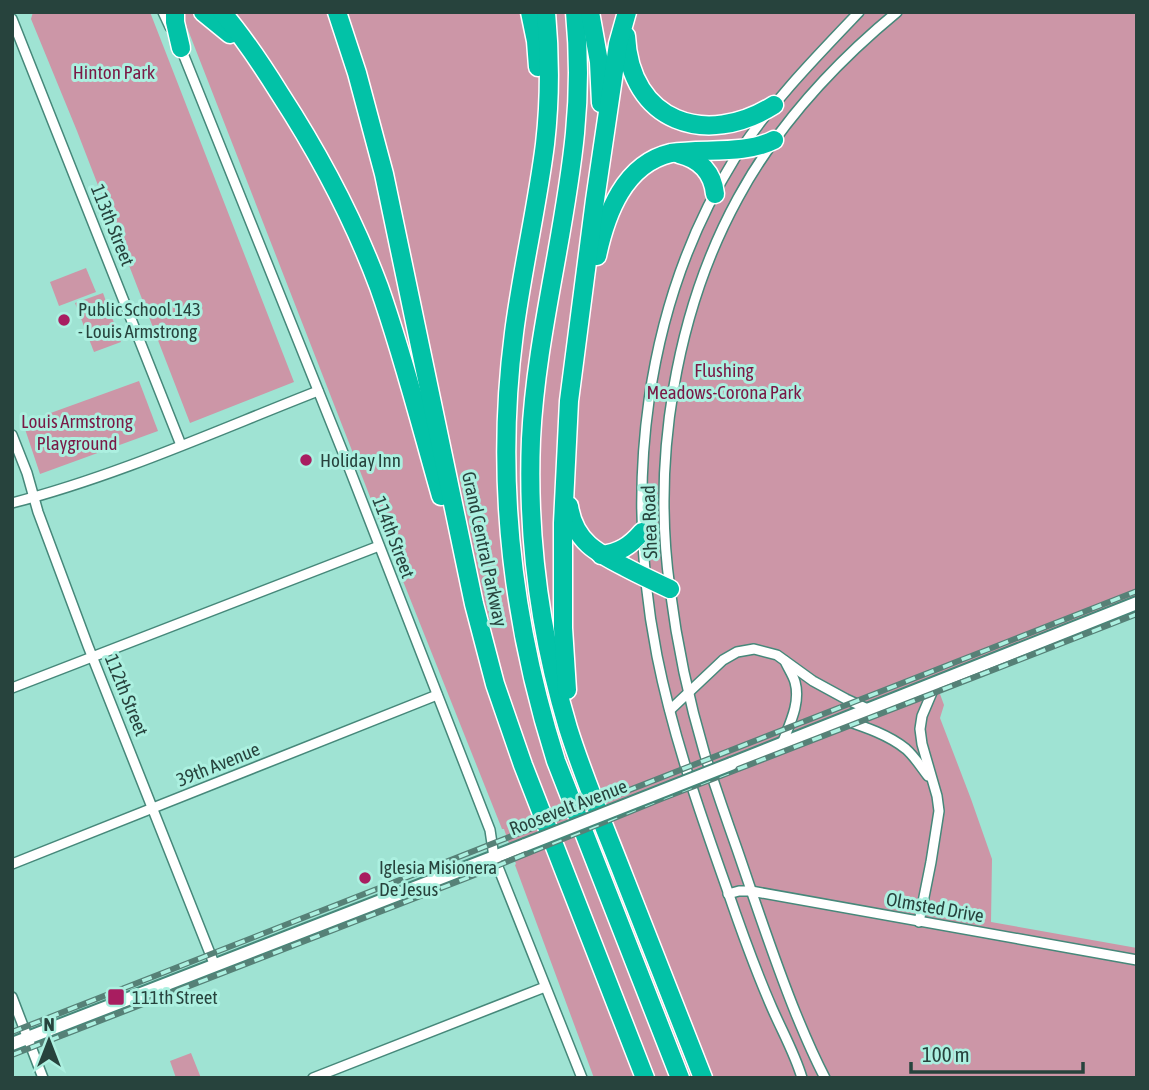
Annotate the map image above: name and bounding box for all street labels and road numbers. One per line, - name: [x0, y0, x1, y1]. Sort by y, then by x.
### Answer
- street label: 113th Street: [87, 181, 139, 269]
- street label: Grand Central Parkway: [458, 469, 512, 629]
- street label: Shea Road: [637, 485, 661, 559]
- street label: 114th Street: [368, 493, 420, 581]
- street label: 112th Street: [101, 651, 153, 739]
- street label: 39th Avenue: [173, 737, 263, 791]
- street label: Roosevelt Avenue: [506, 774, 630, 840]
- street label: Olmsted Drive: [884, 888, 986, 926]

